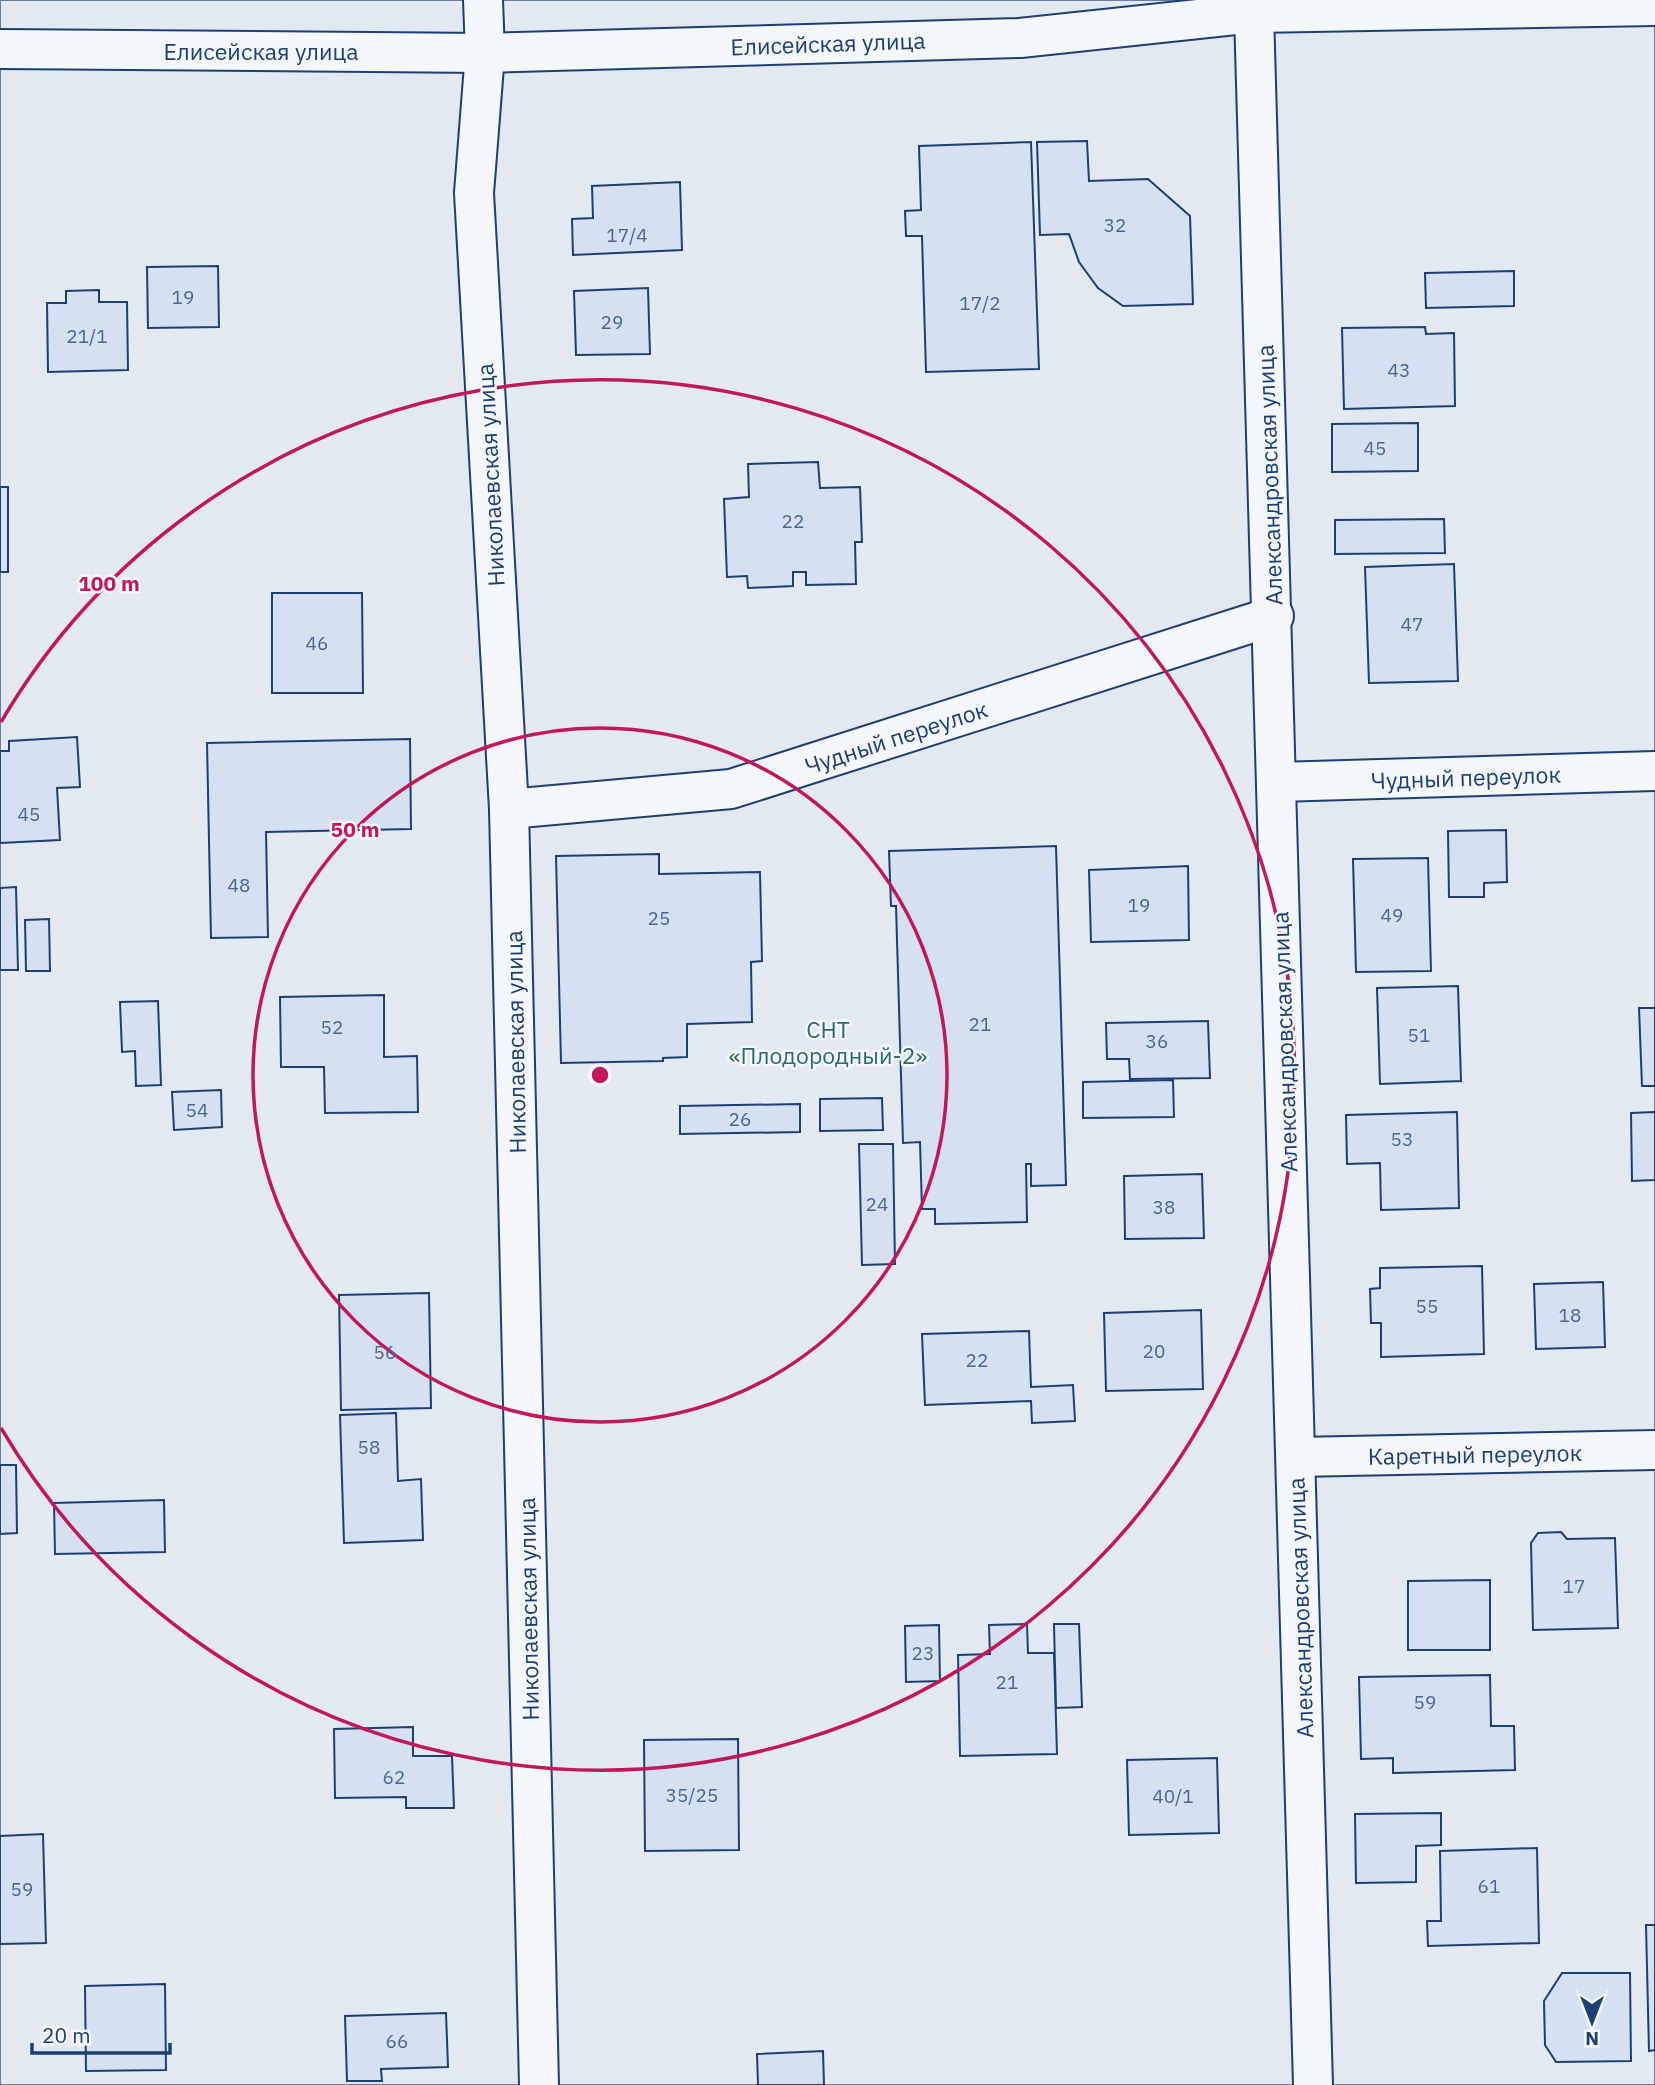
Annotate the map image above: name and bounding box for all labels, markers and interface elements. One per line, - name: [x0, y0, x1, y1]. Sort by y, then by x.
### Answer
- street label: Елисейская улица: [730, 25, 926, 61]
- street label: Елисейская улица: [163, 36, 359, 66]
- house number: 32: [1104, 213, 1126, 237]
- house number: 17/4: [606, 223, 648, 247]
- house number: 19: [172, 285, 194, 309]
- house number: 17/2: [959, 291, 1001, 315]
- house number: 29: [601, 310, 623, 334]
- house number: 21/1: [66, 324, 108, 348]
- street label: Александровская улица: [1249, 344, 1289, 606]
- house number: 43: [1388, 358, 1410, 382]
- street label: Николаевская улица: [469, 363, 511, 587]
- house number: 45: [1364, 436, 1386, 460]
- house number: 22: [782, 509, 804, 533]
- text: 100 m: [78, 569, 140, 597]
- house number: 47: [1401, 612, 1423, 636]
- house number: 46: [306, 631, 328, 655]
- street label: Чудный переулок: [801, 693, 991, 781]
- street label: Чудный переулок: [1370, 759, 1562, 795]
- house number: 45: [18, 802, 40, 826]
- text: 50 m: [331, 815, 379, 843]
- house number: 48: [228, 873, 250, 897]
- house number: 19: [1128, 893, 1150, 917]
- house number: 49: [1381, 903, 1403, 927]
- house number: 25: [648, 906, 670, 930]
- street label: Александровская улица: [1264, 911, 1304, 1173]
- street label: Николаевская улица: [498, 930, 532, 1154]
- house number: 21: [969, 1012, 991, 1036]
- park label: СНТ «Плодородный-2»: [729, 1014, 927, 1070]
- house number: 52: [321, 1015, 343, 1039]
- house number: 51: [1408, 1023, 1430, 1047]
- house number: 36: [1146, 1029, 1168, 1053]
- centre of rings: [588, 1063, 612, 1087]
- house number: 54: [186, 1098, 208, 1122]
- house number: 26: [729, 1107, 751, 1131]
- house number: 53: [1391, 1127, 1413, 1151]
- house number: 24: [866, 1192, 888, 1216]
- house number: 38: [1153, 1195, 1175, 1219]
- house number: 55: [1416, 1294, 1438, 1318]
- house number: 18: [1559, 1303, 1581, 1327]
- house number: 20: [1143, 1339, 1165, 1363]
- house number: 56: [374, 1340, 396, 1364]
- house number: 22: [966, 1348, 988, 1372]
- house number: 58: [358, 1435, 380, 1459]
- street label: Каретный переулок: [1368, 1437, 1582, 1471]
- street label: Александровская улица: [1280, 1477, 1320, 1739]
- street label: Николаевская улица: [511, 1497, 545, 1721]
- house number: 17: [1563, 1574, 1585, 1598]
- house number: 23: [912, 1641, 934, 1665]
- house number: 21: [996, 1670, 1018, 1694]
- house number: 59: [1414, 1690, 1436, 1714]
- house number: 62: [383, 1765, 405, 1789]
- house number: 35/25: [666, 1783, 718, 1807]
- house number: 40/1: [1152, 1784, 1194, 1808]
- house number: 61: [1478, 1874, 1500, 1898]
- house number: 59: [11, 1877, 33, 1901]
- north arrow: [1557, 1987, 1627, 2057]
- scale bar: [32, 2011, 170, 2056]
- text: 20 m: [42, 2021, 91, 2049]
- text: N: [1585, 2027, 1599, 2051]
- house number: 66: [386, 2029, 408, 2053]

